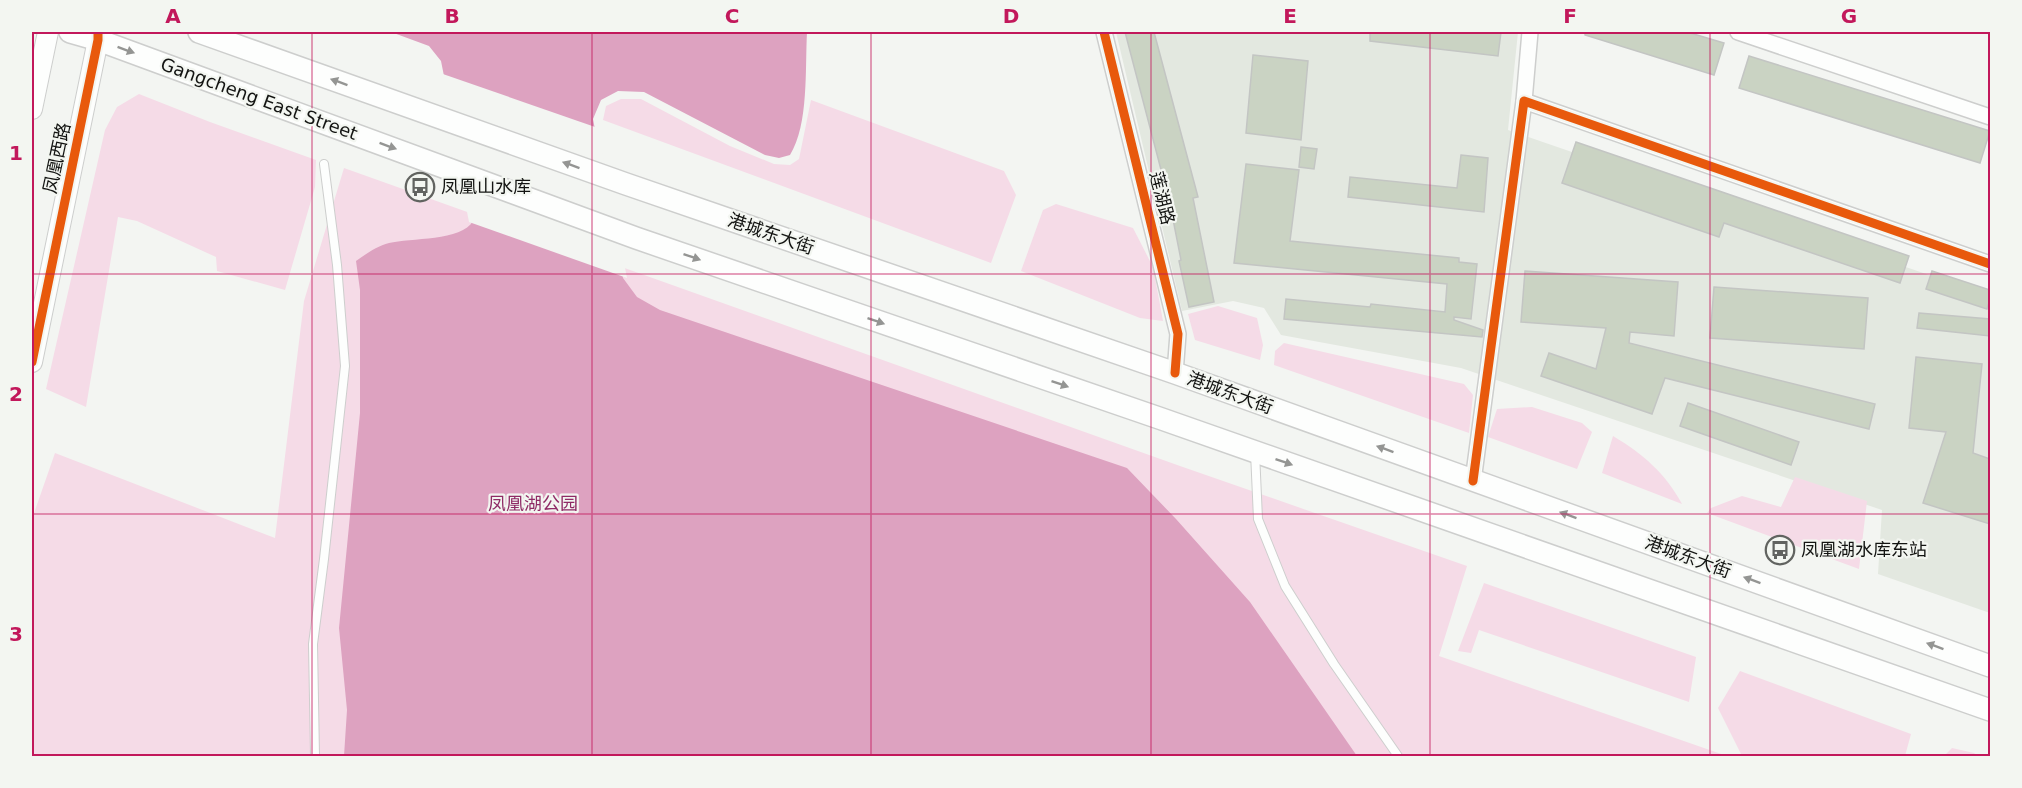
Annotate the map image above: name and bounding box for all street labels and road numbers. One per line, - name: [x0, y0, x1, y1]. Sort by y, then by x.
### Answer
- street label: Gangcheng East Street: [158, 53, 360, 144]
- street label: 凤凰西路: [39, 120, 74, 195]
- street label: 莲湖路: [1146, 169, 1179, 227]
- street label: 港城东大街: [725, 209, 817, 258]
- street label: 港城东大街: [1184, 367, 1276, 418]
- street label: 港城东大街: [1642, 531, 1734, 582]

